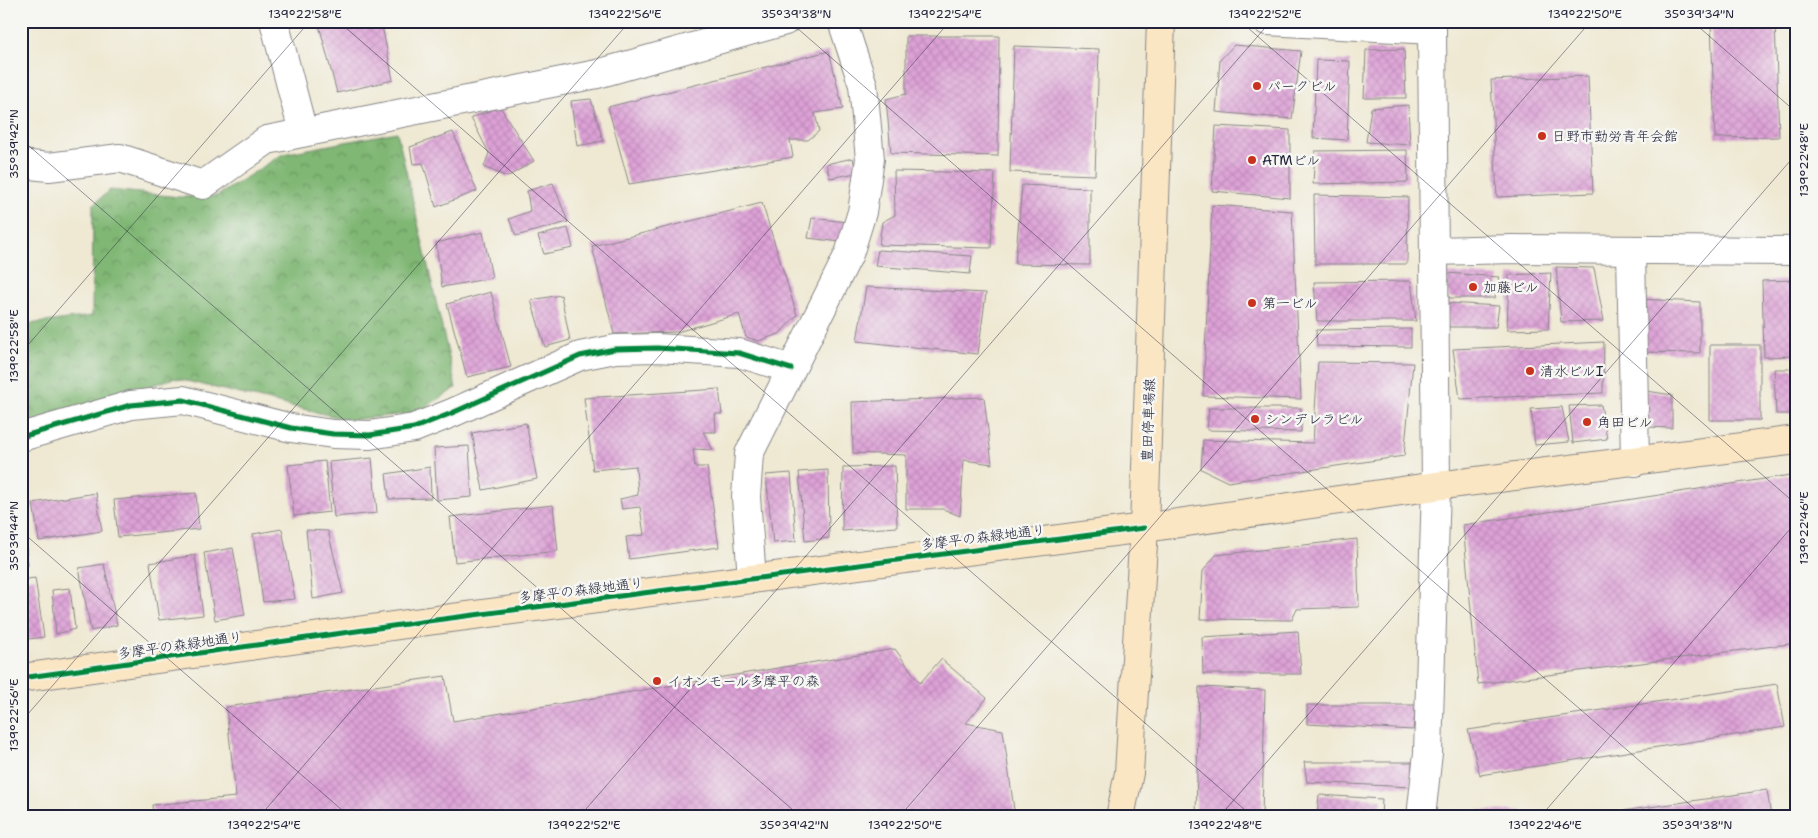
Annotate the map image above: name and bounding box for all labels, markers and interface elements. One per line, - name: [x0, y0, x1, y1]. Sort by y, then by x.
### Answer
- text: 139°22'58"E: [268, 6, 342, 22]
- text: 139°22'56"E: [588, 6, 662, 22]
- text: 35°39'38"N: [761, 6, 831, 22]
- text: 139°22'54"E: [908, 6, 982, 22]
- text: 139°22'52"E: [1228, 6, 1302, 22]
- text: 139°22'50"E: [1548, 6, 1622, 22]
- text: 35°39'34"N: [1664, 6, 1734, 22]
- place label: パークビル: [1267, 77, 1337, 95]
- marker: パークビル: [1251, 80, 1263, 92]
- text: 35°39'42"N: [6, 109, 22, 179]
- text: 139°22'48"E: [1796, 123, 1812, 197]
- place label: 日野市勤労青年会館: [1552, 127, 1678, 145]
- marker: 日野市勤労青年会館: [1536, 130, 1548, 142]
- place label: ATMビル: [1262, 151, 1320, 169]
- marker: ATMビル: [1246, 154, 1258, 166]
- place label: 加藤ビル: [1483, 278, 1539, 296]
- marker: 加藤ビル: [1467, 281, 1479, 293]
- place label: 第一ビル: [1262, 294, 1318, 312]
- marker: 第一ビル: [1246, 297, 1258, 309]
- text: 139°22'58"E: [6, 309, 22, 383]
- place label: 清水ビルI: [1540, 362, 1604, 380]
- marker: 清水ビルI: [1524, 365, 1536, 377]
- street label: 豊田停車場線: [1138, 378, 1158, 462]
- place label: シンデレラビル: [1265, 410, 1364, 428]
- marker: シンデレラビル: [1249, 413, 1261, 425]
- place label: 角田ビル: [1597, 413, 1653, 431]
- marker: 角田ビル: [1581, 416, 1593, 428]
- text: 139°22'46"E: [1796, 491, 1812, 565]
- text: 35°39'44"N: [6, 501, 22, 571]
- street label: 多摩平の森緑地通り: [919, 520, 1047, 554]
- street label: 多摩平の森緑地通り: [517, 573, 645, 607]
- street label: 多摩平の森緑地通り: [116, 627, 244, 663]
- place label: イオンモール多摩平の森: [667, 672, 820, 690]
- marker: イオンモール多摩平の森: [651, 675, 663, 687]
- text: 139°22'56"E: [6, 678, 22, 752]
- text: 139°22'54"E: [227, 817, 301, 833]
- text: 139°22'52"E: [547, 817, 621, 833]
- text: 35°39'42"N: [759, 817, 829, 833]
- text: 139°22'50"E: [868, 817, 942, 833]
- text: 139°22'48"E: [1188, 817, 1262, 833]
- text: 139°22'46"E: [1508, 817, 1582, 833]
- text: 35°39'38"N: [1662, 817, 1732, 833]

